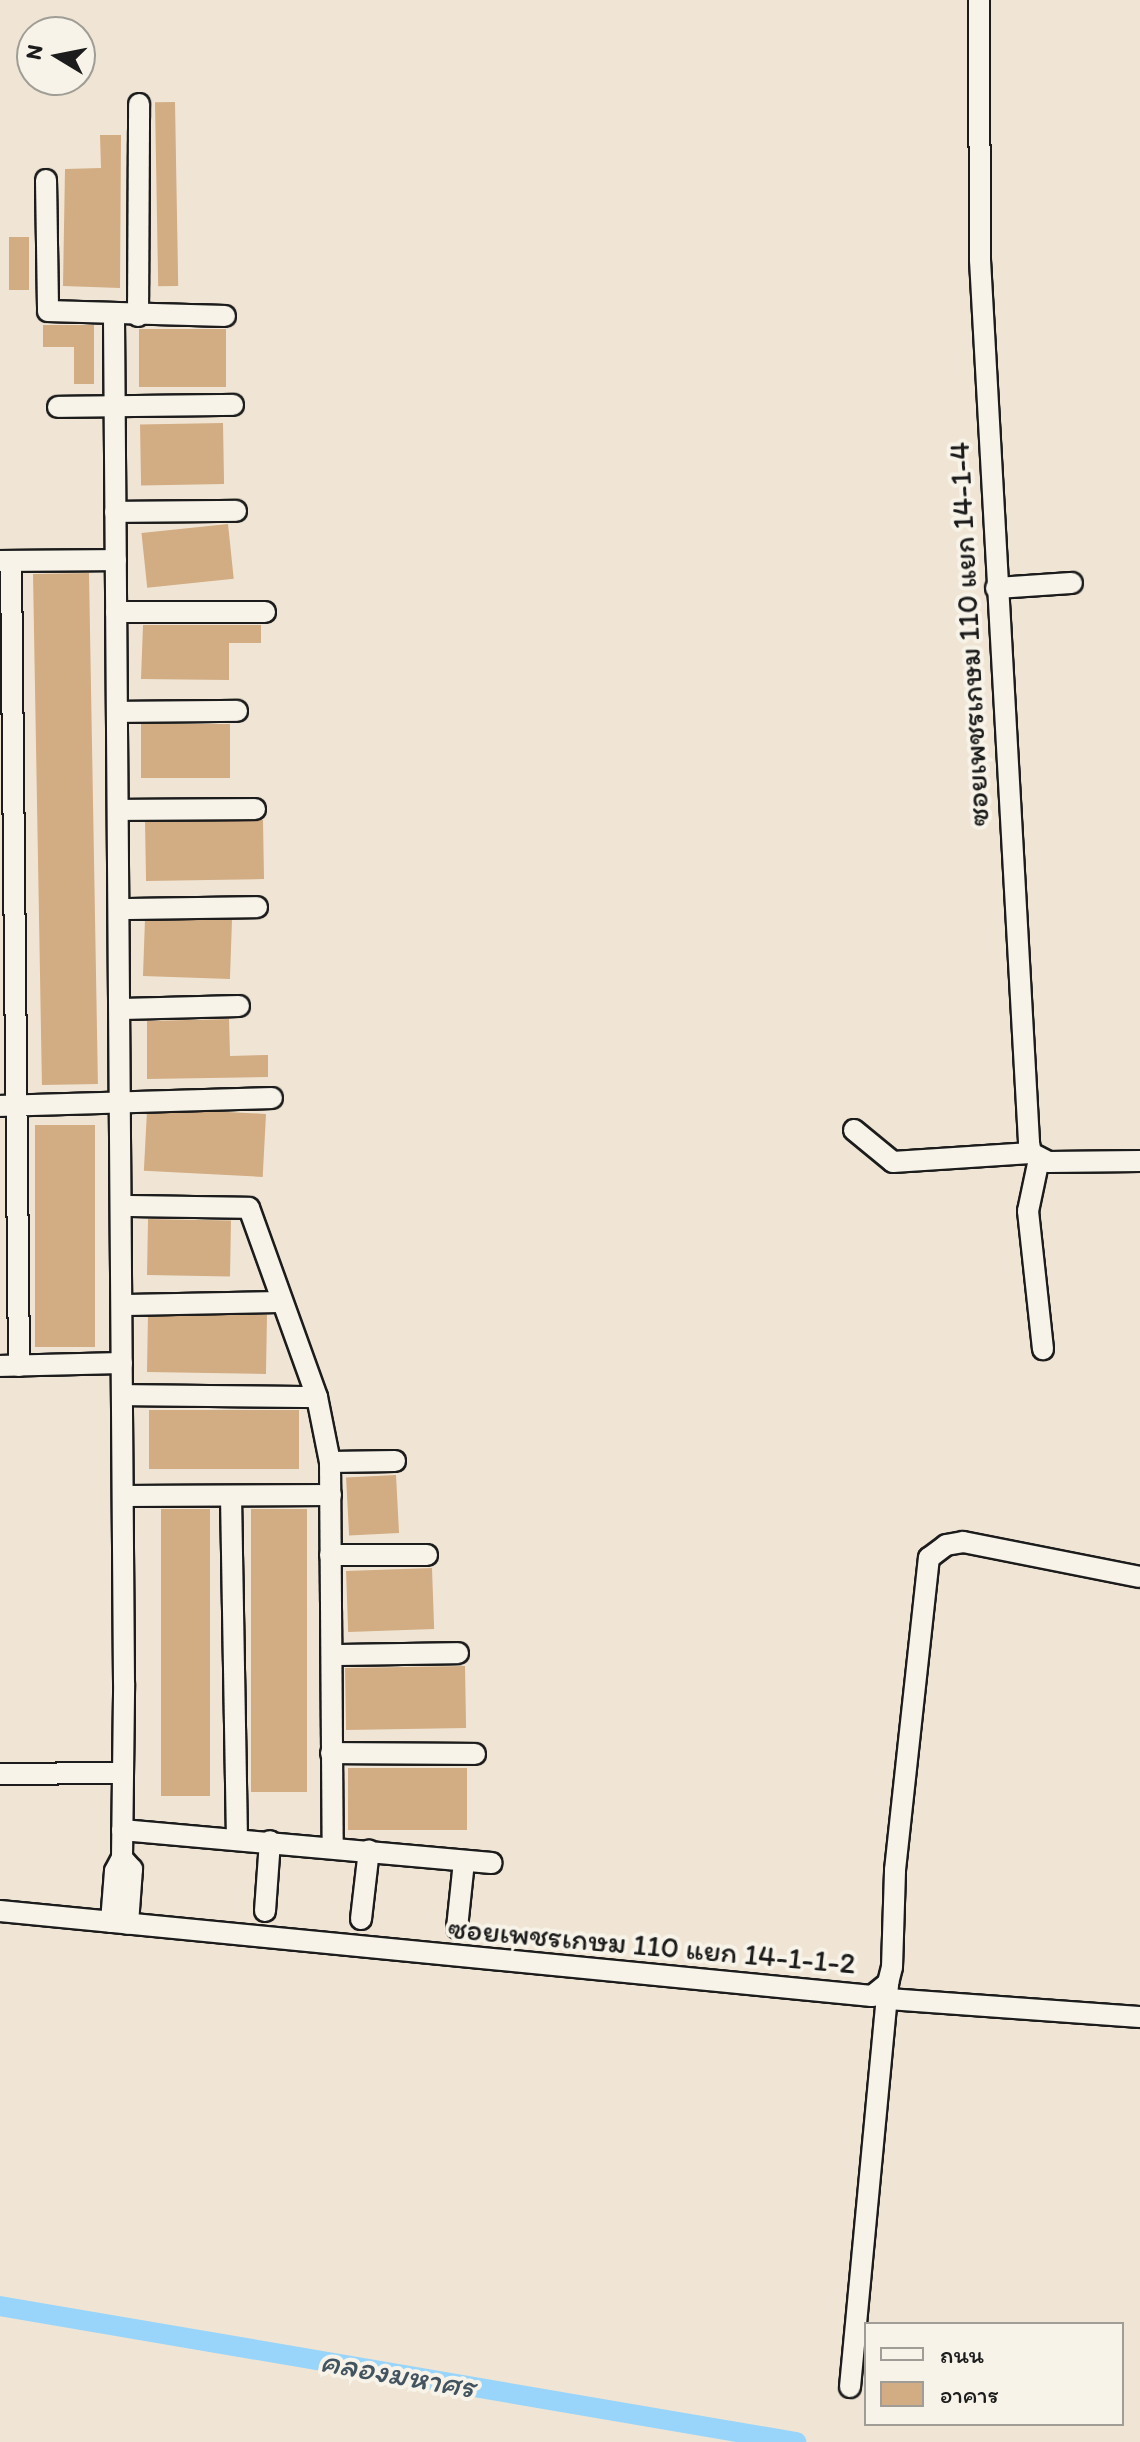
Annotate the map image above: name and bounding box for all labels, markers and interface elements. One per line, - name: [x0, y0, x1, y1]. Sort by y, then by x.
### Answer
- north arrow: [16, 16, 96, 96]
- text: N: [19, 42, 48, 62]
- street label: ซอยเพชรเกษม 110 แยก 14-1-4: [941, 441, 997, 827]
- street label: ซอยเพชรเกษม 110 แยก 14-1-1-2: [447, 1910, 857, 1982]
- legend: [864, 2322, 1124, 2426]
- text: ถนน: [940, 2340, 984, 2369]
- water label: คลองมหาศร: [318, 2342, 478, 2406]
- text: อาคาร: [940, 2380, 999, 2409]

